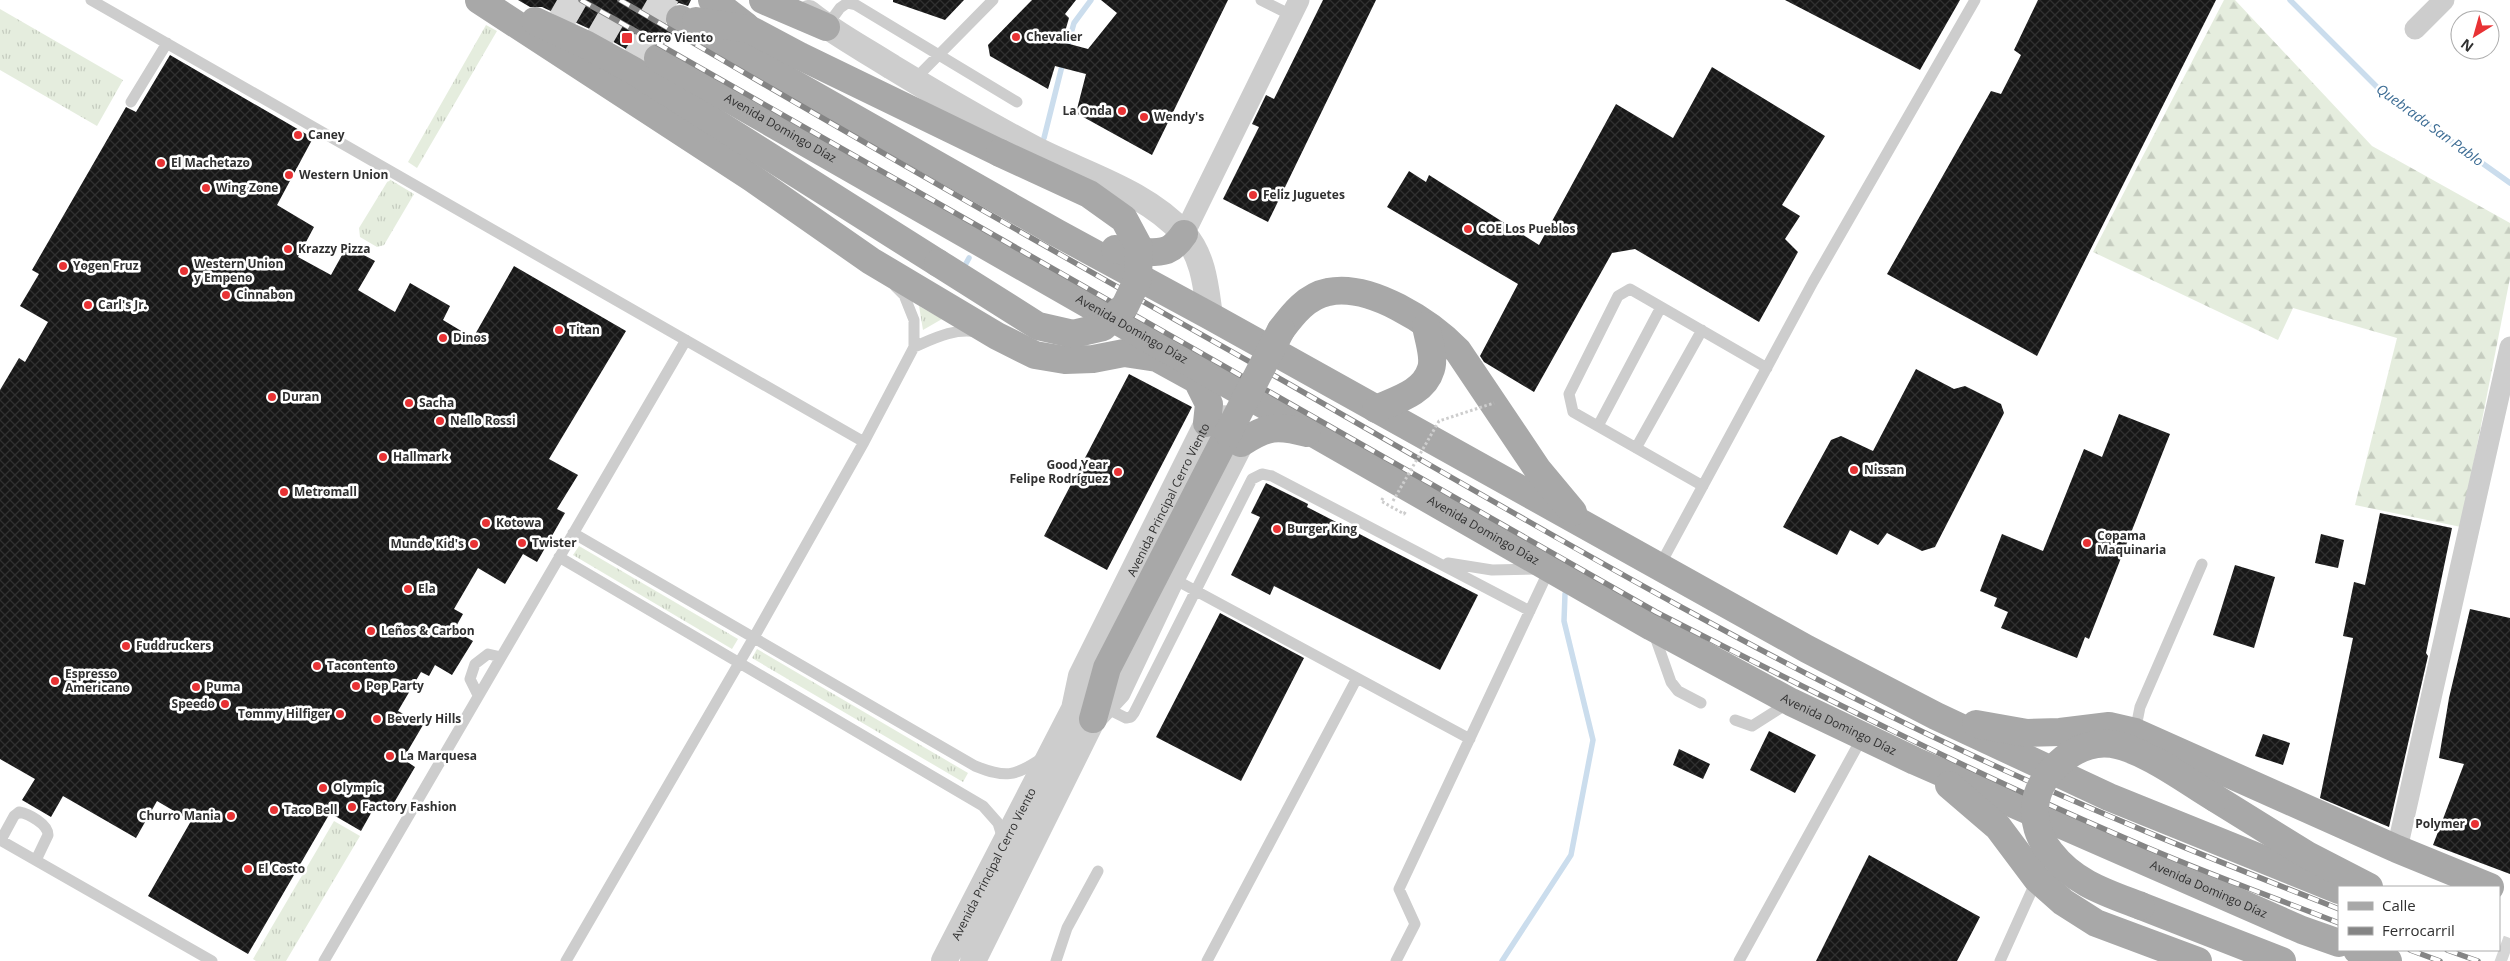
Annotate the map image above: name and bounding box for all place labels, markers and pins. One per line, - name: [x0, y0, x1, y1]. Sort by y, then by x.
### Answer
- place label: Chevalier: [1026, 28, 1083, 45]
- place label: Cerro Viento: [638, 29, 713, 46]
- marker: Cerro Viento: [620, 31, 634, 45]
- marker: Chevalier: [1010, 31, 1022, 43]
- place label: La Onda: [1063, 102, 1112, 119]
- marker: La Onda: [1116, 105, 1128, 117]
- place label: Wendy's: [1154, 108, 1204, 125]
- marker: Wendy's: [1138, 111, 1150, 123]
- place label: Caney: [308, 126, 345, 143]
- marker: Caney: [292, 129, 304, 141]
- place label: El Machetazo: [171, 154, 250, 171]
- marker: El Machetazo: [155, 157, 167, 169]
- place label: Western Union: [299, 166, 388, 183]
- marker: Western Union: [283, 169, 295, 181]
- place label: Wing Zone: [216, 179, 278, 196]
- marker: Wing Zone: [200, 182, 212, 194]
- place label: Feliz Juguetes: [1263, 186, 1345, 203]
- marker: Feliz Juguetes: [1247, 189, 1259, 201]
- place label: COE Los Pueblos: [1478, 220, 1576, 237]
- marker: COE Los Pueblos: [1462, 223, 1474, 235]
- place label: Krazzy Pizza: [298, 240, 370, 257]
- marker: Krazzy Pizza: [282, 243, 294, 255]
- place label: Western Union y Empeno: [194, 255, 283, 286]
- place label: Yogen Fruz: [73, 257, 139, 274]
- marker: Yogen Fruz: [57, 260, 69, 272]
- marker: Western Union y Empeno: [178, 265, 190, 277]
- place label: Cinnabon: [236, 286, 293, 303]
- marker: Cinnabon: [220, 289, 232, 301]
- place label: Carl's Jr.: [98, 296, 147, 313]
- marker: Carl's Jr.: [82, 299, 94, 311]
- place label: Titan: [569, 321, 600, 338]
- marker: Titan: [553, 324, 565, 336]
- place label: Dinos: [453, 329, 487, 346]
- marker: Dinos: [437, 332, 449, 344]
- place label: Duran: [282, 388, 319, 405]
- marker: Duran: [266, 391, 278, 403]
- place label: Sacha: [419, 394, 454, 411]
- marker: Sacha: [403, 397, 415, 409]
- place label: Nello Rossi: [450, 412, 516, 429]
- marker: Nello Rossi: [434, 415, 446, 427]
- place label: Hallmark: [393, 448, 449, 465]
- marker: Hallmark: [377, 451, 389, 463]
- place label: Good Year Felipe Rodríguez: [1010, 456, 1109, 487]
- place label: Nissan: [1864, 461, 1904, 478]
- marker: Nissan: [1848, 464, 1860, 476]
- marker: Good Year Felipe Rodríguez: [1112, 466, 1124, 478]
- place label: Metromall: [294, 483, 357, 500]
- marker: Metromall: [278, 486, 290, 498]
- place label: Kotowa: [496, 514, 542, 531]
- marker: Kotowa: [480, 517, 492, 529]
- place label: Burger King: [1287, 520, 1357, 537]
- marker: Burger King: [1271, 523, 1283, 535]
- place label: Copama Maquinaria: [2097, 527, 2166, 558]
- place label: Twister: [532, 534, 577, 551]
- place label: Mundo Kid's: [390, 535, 464, 552]
- marker: Twister: [516, 537, 528, 549]
- marker: Copama Maquinaria: [2081, 537, 2093, 549]
- marker: Mundo Kid's: [468, 538, 480, 550]
- place label: Ela: [418, 580, 436, 597]
- marker: Ela: [402, 583, 414, 595]
- place label: Leños & Carbon: [381, 622, 475, 639]
- marker: Leños & Carbon: [365, 625, 377, 637]
- place label: Fuddruckers: [136, 637, 211, 654]
- marker: Fuddruckers: [120, 640, 132, 652]
- place label: Tacontento: [327, 657, 396, 674]
- marker: Tacontento: [311, 660, 323, 672]
- place label: Espresso Americano: [65, 665, 130, 696]
- marker: Espresso Americano: [49, 675, 61, 687]
- place label: Pop Party: [366, 677, 424, 694]
- place label: Puma: [206, 678, 240, 695]
- marker: Pop Party: [350, 680, 362, 692]
- marker: Puma: [190, 681, 202, 693]
- place label: Speedo: [172, 695, 215, 712]
- marker: Speedo: [219, 698, 231, 710]
- place label: Tommy Hilfiger: [238, 705, 331, 722]
- marker: Tommy Hilfiger: [334, 708, 346, 720]
- place label: Beverly Hills: [387, 710, 461, 727]
- marker: Beverly Hills: [371, 713, 383, 725]
- place label: La Marquesa: [400, 747, 477, 764]
- marker: La Marquesa: [384, 750, 396, 762]
- place label: Olympic: [333, 779, 382, 796]
- marker: Olympic: [317, 782, 329, 794]
- place label: Factory Fashion: [362, 798, 457, 815]
- place label: Taco Bell: [284, 801, 337, 818]
- marker: Factory Fashion: [346, 801, 358, 813]
- marker: Taco Bell: [268, 804, 280, 816]
- place label: Churro Mania: [139, 807, 221, 824]
- marker: Churro Mania: [225, 810, 237, 822]
- place label: Polymer: [2415, 815, 2466, 832]
- marker: Polymer: [2469, 818, 2481, 830]
- place label: El Costo: [258, 860, 305, 877]
- marker: El Costo: [242, 863, 254, 875]

